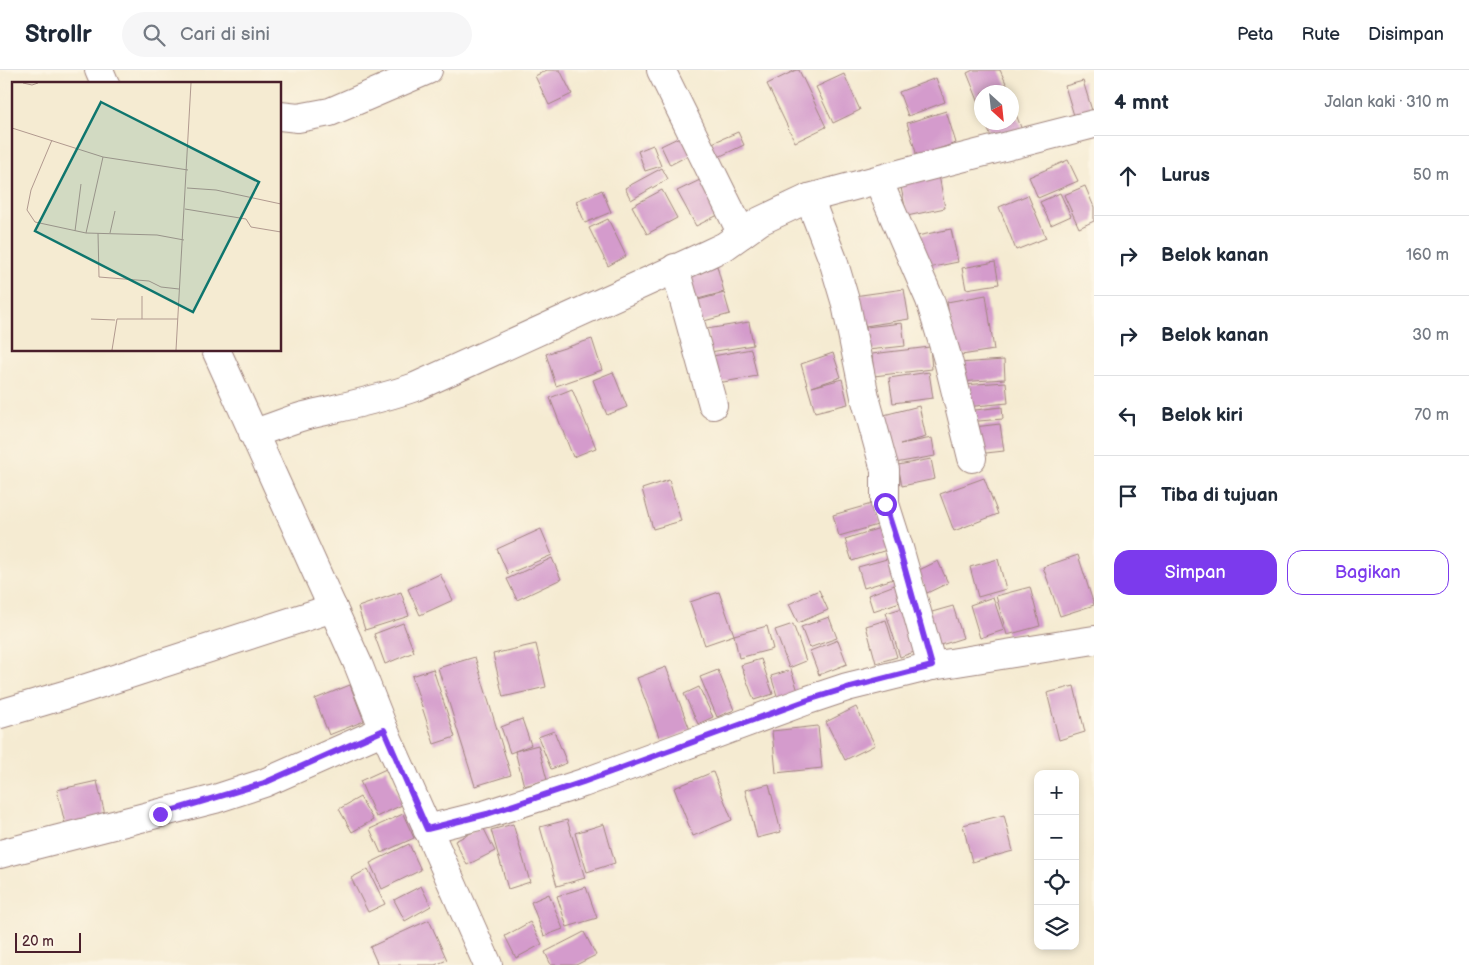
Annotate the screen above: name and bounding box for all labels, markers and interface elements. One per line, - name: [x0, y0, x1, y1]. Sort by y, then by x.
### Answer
- search box: [122, 12, 472, 57]
- text: Strollr: [25, 20, 92, 49]
- icon: search: [140, 21, 168, 49]
- text: Cari di sini: [180, 23, 270, 46]
- text: Peta: [1237, 24, 1273, 45]
- text: Rute: [1301, 24, 1340, 45]
- text: Disimpan: [1368, 24, 1444, 45]
- inset map: [12, 82, 281, 351]
- north arrow: [974, 85, 1019, 130]
- text: 4 mnt: [1114, 90, 1169, 115]
- text: Jalan kaki · 310 m: [1324, 93, 1449, 112]
- icon: ahead: [1114, 162, 1142, 190]
- text: Lurus: [1161, 164, 1210, 187]
- text: 50 m: [1413, 166, 1449, 185]
- icon: right: [1114, 242, 1142, 270]
- text: Belok kanan: [1161, 244, 1269, 267]
- text: 160 m: [1406, 246, 1449, 265]
- icon: right: [1114, 322, 1142, 350]
- text: Belok kanan: [1161, 324, 1269, 347]
- text: 30 m: [1412, 326, 1449, 345]
- icon: left: [1114, 402, 1142, 430]
- text: Belok kiri: [1161, 404, 1243, 427]
- text: 70 m: [1414, 406, 1449, 425]
- icon: arrive: [1114, 482, 1142, 510]
- text: Tiba di tujuan: [1161, 484, 1278, 507]
- route start: [874, 493, 897, 516]
- button: Simpan: [1114, 550, 1277, 595]
- button: Bagikan: [1287, 550, 1449, 595]
- map controls: [1034, 770, 1079, 950]
- button: +: [1034, 770, 1079, 815]
- route end: [149, 803, 172, 826]
- button: −: [1034, 815, 1079, 860]
- button: locate: [1034, 860, 1079, 905]
- button: layers: [1034, 905, 1079, 950]
- scale bar: [15, 930, 81, 953]
- text: 20 m: [22, 933, 54, 950]

